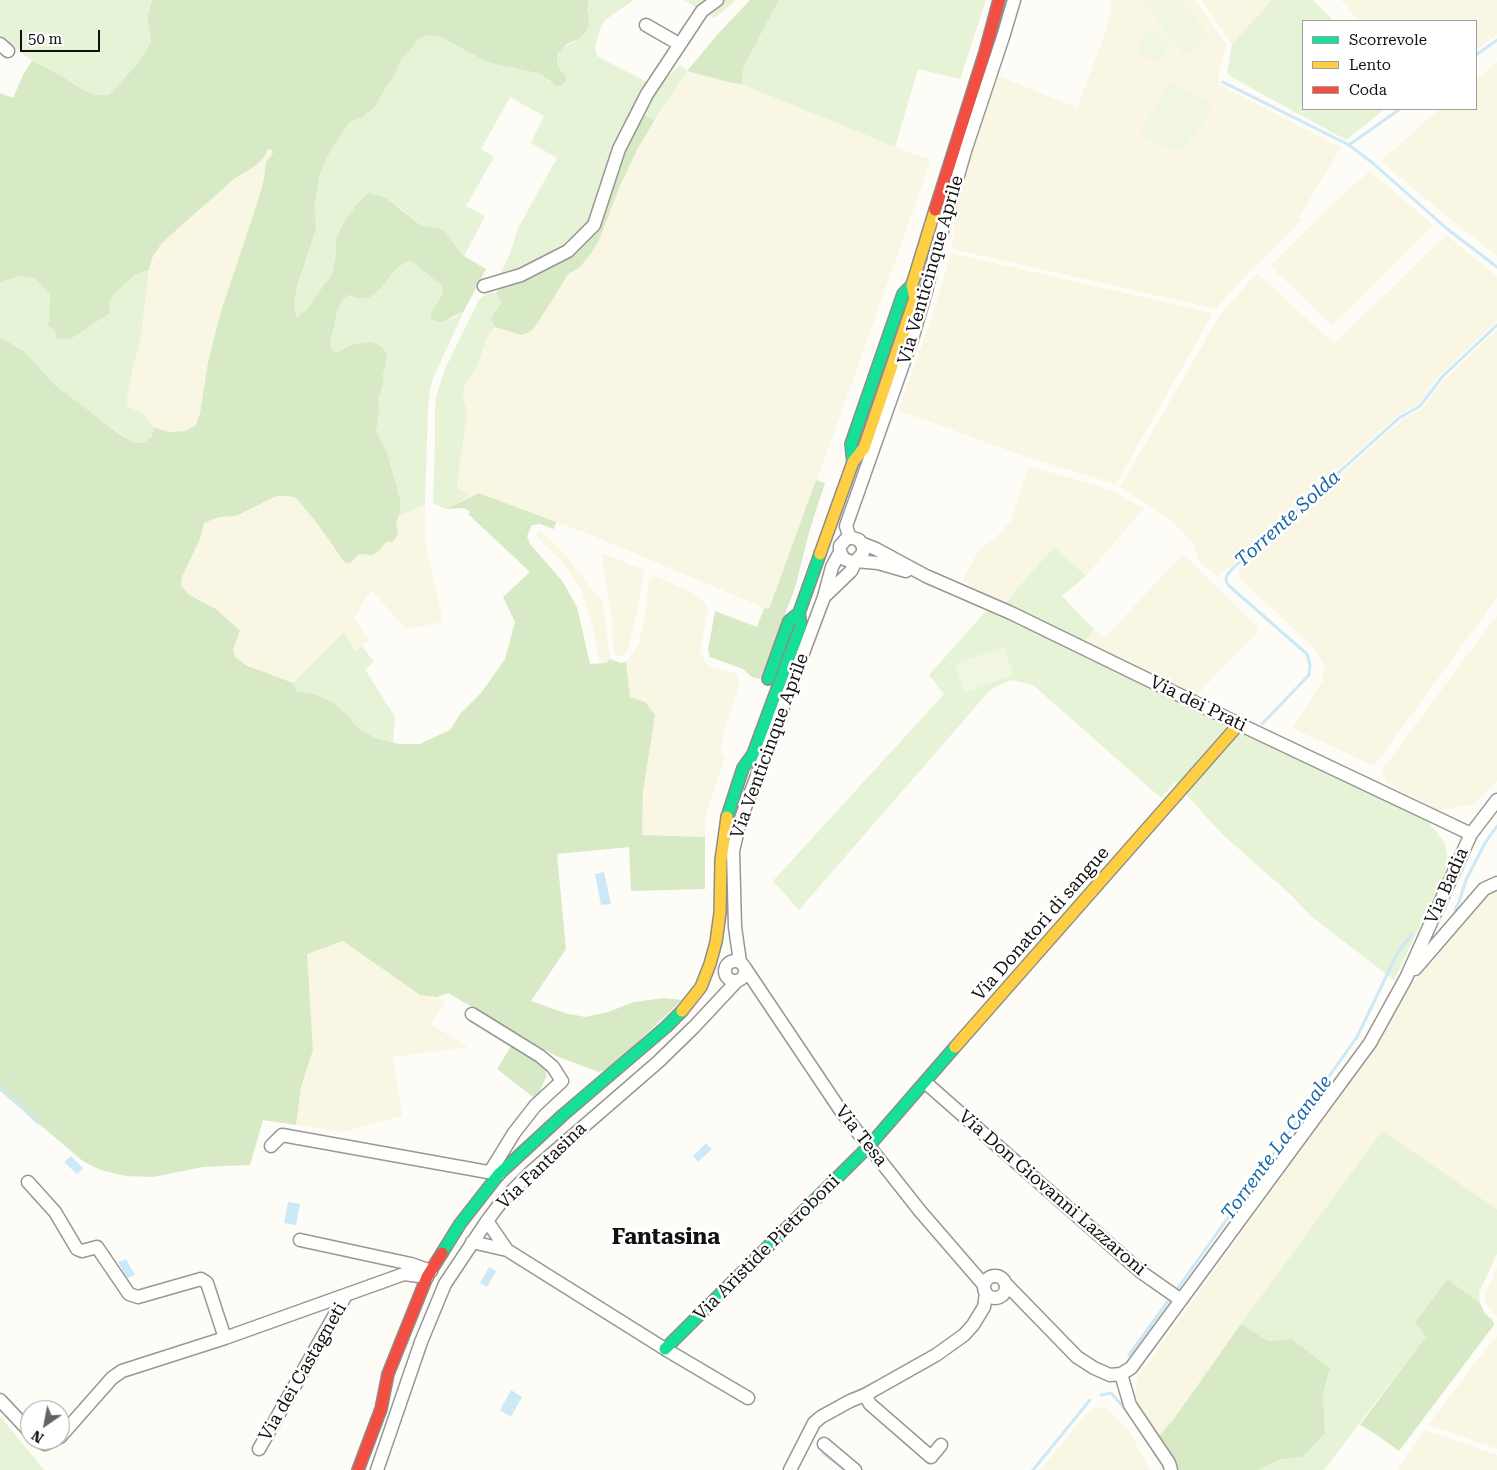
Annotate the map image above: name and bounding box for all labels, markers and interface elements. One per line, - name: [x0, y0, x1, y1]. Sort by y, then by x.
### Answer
- scale bar: [22, 20, 102, 52]
- legend: [1302, 20, 1477, 110]
- text: 50 m: [28, 30, 62, 48]
- text: Scorrevole: [1349, 31, 1427, 49]
- text: Lento: [1349, 56, 1391, 74]
- text: Coda: [1349, 81, 1387, 99]
- street label: Via Venticinque Aprile: [894, 173, 968, 367]
- water label: Torrente Solda: [1231, 466, 1345, 572]
- street label: Via Venticinque Aprile: [726, 650, 814, 842]
- street label: Via dei Prati: [1146, 671, 1250, 737]
- street label: Via Donatori di sangue: [968, 843, 1114, 1005]
- street label: Via Badia: [1421, 845, 1473, 927]
- water label: Torrente La Canale: [1217, 1071, 1337, 1225]
- street label: Via Tesa: [830, 1101, 892, 1171]
- street label: Via Don Giovanni Lazzaroni: [954, 1106, 1150, 1280]
- street label: Via Fantasina: [493, 1118, 591, 1214]
- street label: Via Aristide Pietroboni: [689, 1170, 845, 1326]
- district label: Fantasina: [612, 1225, 720, 1251]
- street label: Via dei Castagneti: [255, 1299, 351, 1445]
- north arrow: [20, 1400, 70, 1450]
- text: N: [28, 1427, 46, 1446]

